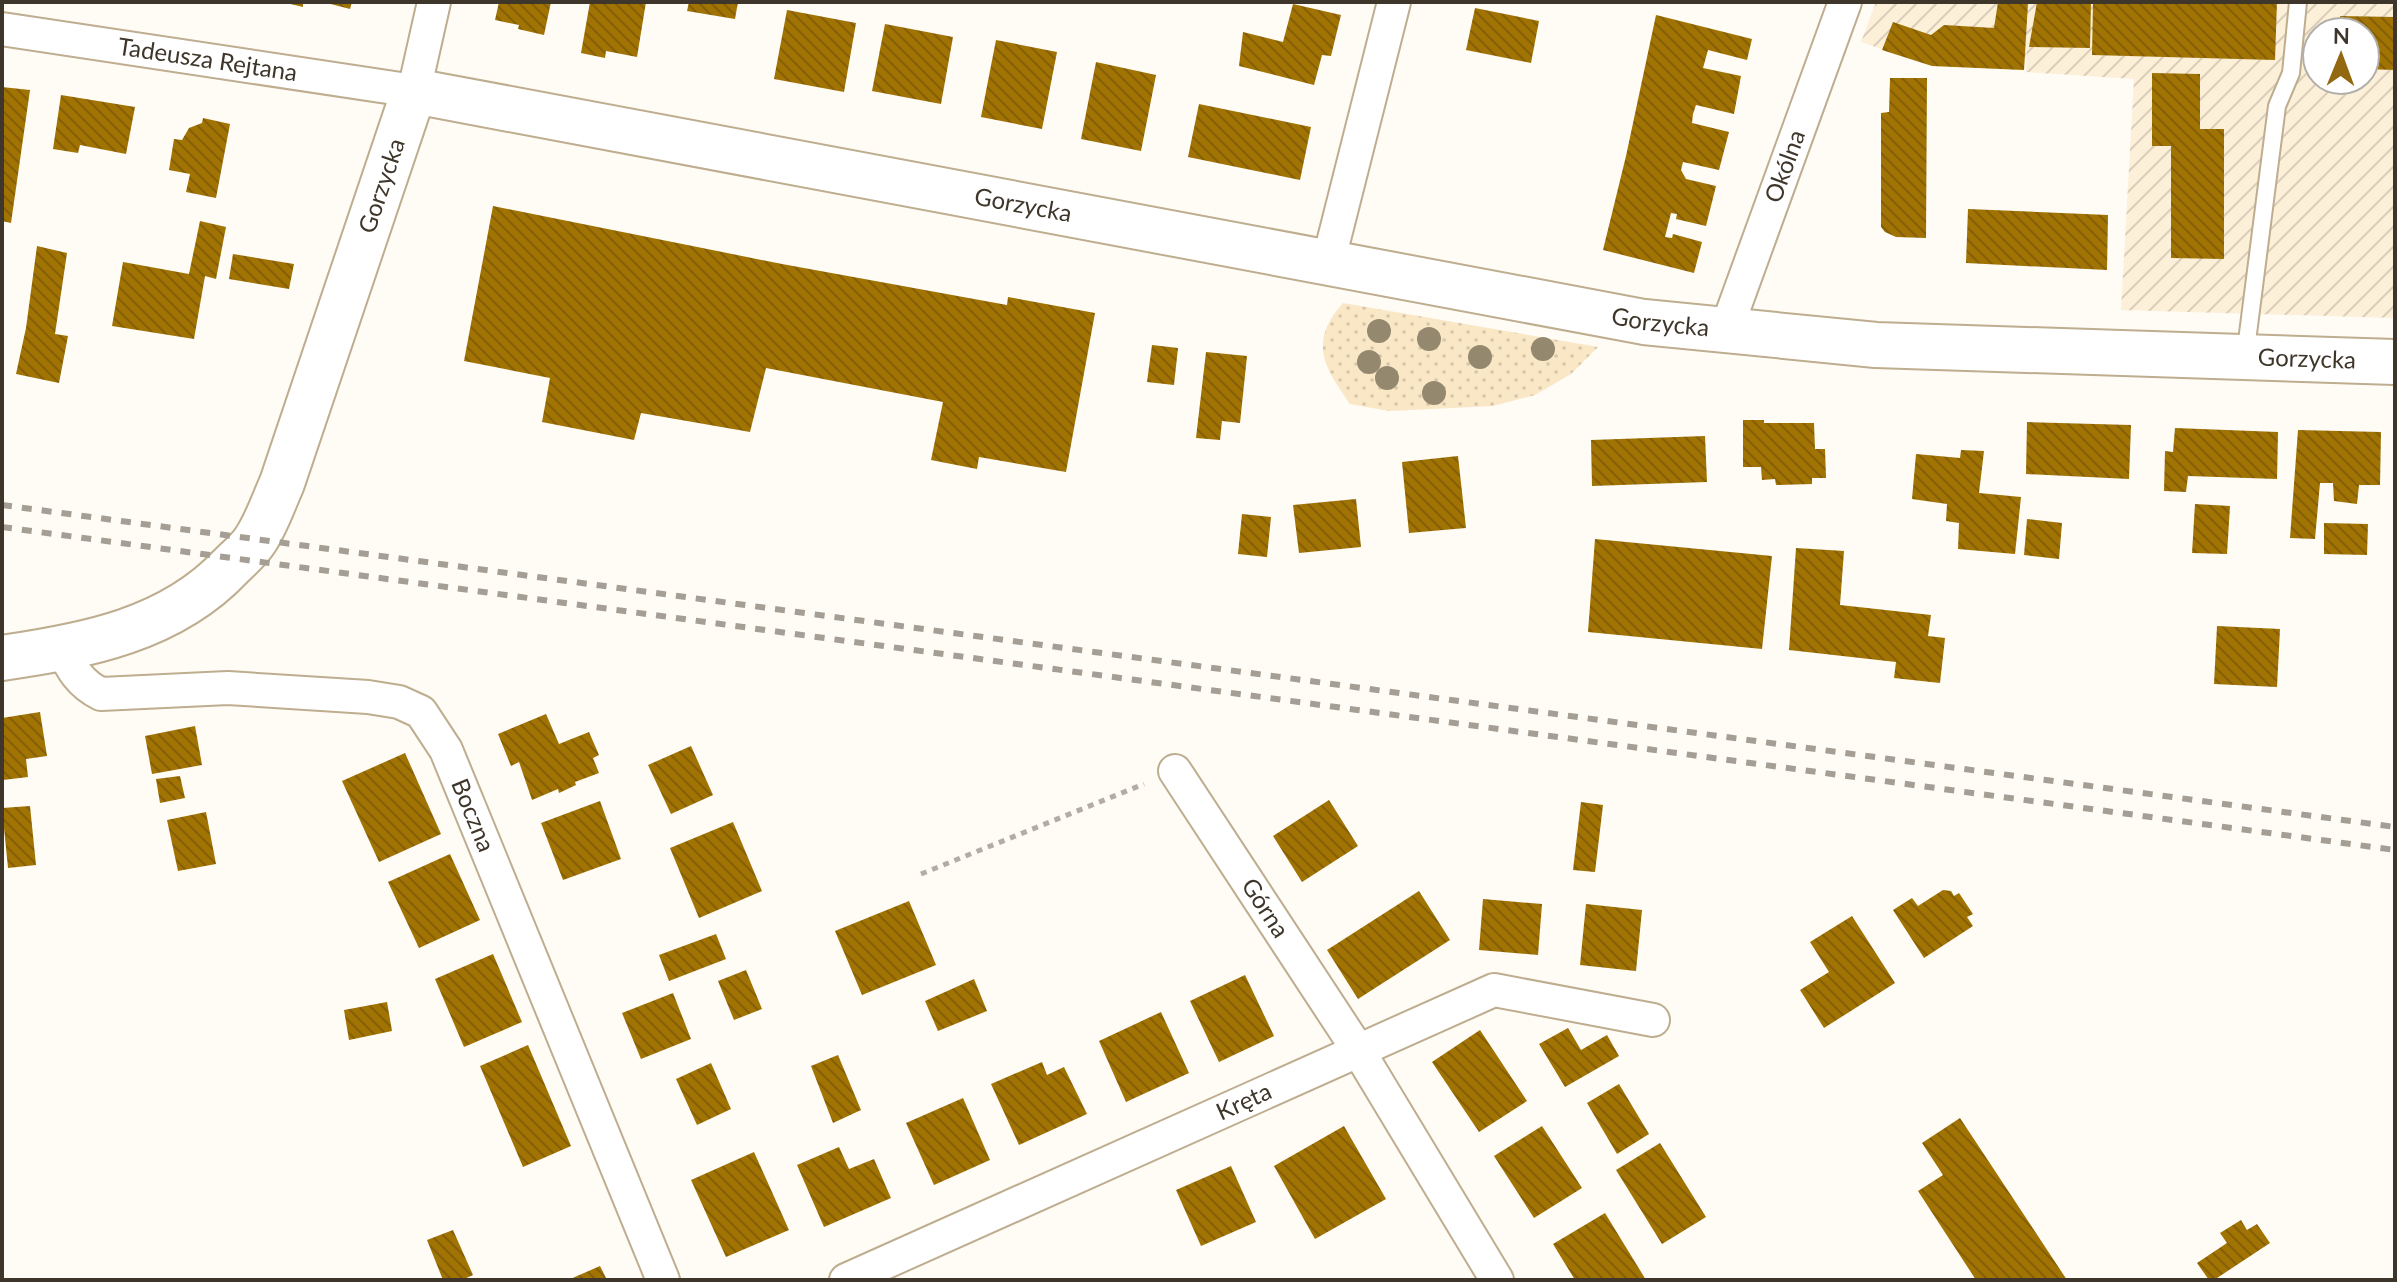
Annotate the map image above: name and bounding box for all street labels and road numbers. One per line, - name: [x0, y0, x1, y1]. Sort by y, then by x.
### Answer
- street label: Tadeusza Rejtana: [116, 31, 299, 86]
- street label: Okólna: [1757, 126, 1810, 206]
- street label: Gorzycka: [351, 134, 410, 237]
- street label: Gorzycka: [972, 181, 1074, 227]
- street label: Gorzycka: [1609, 300, 1711, 341]
- street label: Gorzycka: [2257, 342, 2357, 374]
- street label: Boczna: [446, 774, 502, 856]
- street label: Górna: [1236, 872, 1296, 942]
- street label: Kręta: [1211, 1076, 1275, 1125]

